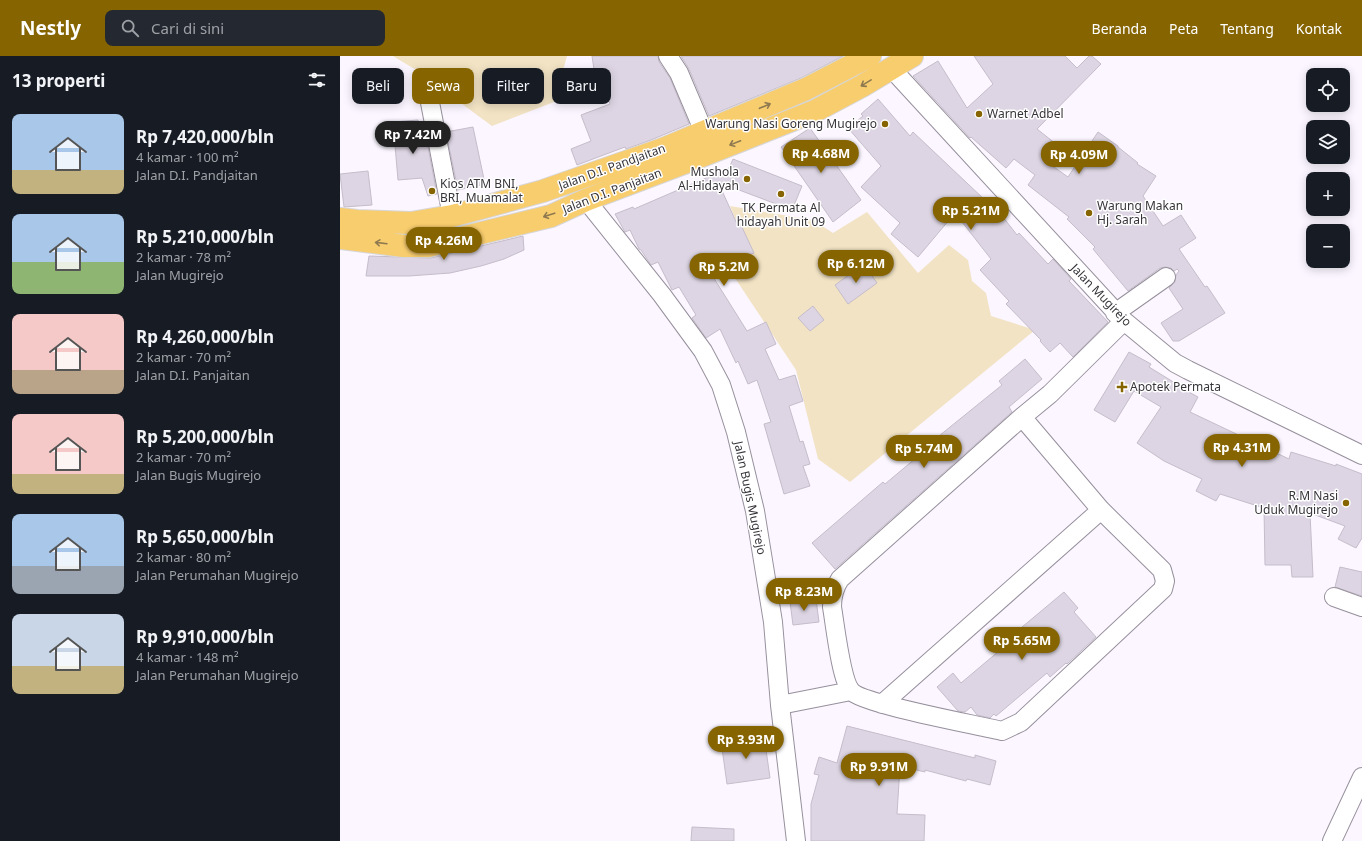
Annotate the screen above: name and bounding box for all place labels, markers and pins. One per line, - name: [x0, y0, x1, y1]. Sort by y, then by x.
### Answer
- place label: Warnet Adbel: [987, 105, 1064, 122]
- marker: Warnet Adbel: [974, 109, 984, 119]
- place label: Warung Nasi Goreng Mugirejo: [705, 115, 877, 132]
- marker: Warung Nasi Goreng Mugirejo: [880, 119, 890, 129]
- pin: Rp 7.42M: [372, 121, 454, 155]
- pin: Rp 4.68M: [780, 140, 862, 174]
- pin: Rp 4.09M: [1038, 141, 1120, 175]
- place label: Mushola Al-Hidayah: [678, 163, 739, 194]
- marker: Mushola Al-Hidayah: [742, 174, 752, 184]
- place label: Kios ATM BNI, BRI, Muamalat: [440, 175, 523, 206]
- marker: Kios ATM BNI, BRI, Muamalat: [427, 186, 437, 196]
- marker: TK Permata Al hidayah Unit 09: [776, 189, 786, 199]
- pin: Rp 5.21M: [930, 197, 1012, 231]
- place label: Warung Makan Hj. Sarah: [1097, 197, 1183, 228]
- place label: TK Permata Al hidayah Unit 09: [737, 199, 825, 230]
- marker: Warung Makan Hj. Sarah: [1084, 208, 1094, 218]
- pin: Rp 4.26M: [403, 227, 485, 261]
- pin: Rp 6.12M: [815, 250, 897, 284]
- pin: Rp 5.2M: [687, 253, 761, 287]
- place label: Apotek Permata: [1130, 378, 1221, 395]
- marker: Apotek Permata: [1117, 382, 1127, 392]
- pin: Rp 4.31M: [1201, 434, 1283, 468]
- pin: Rp 5.74M: [883, 435, 965, 469]
- place label: R.M Nasi Uduk Mugirejo: [1254, 487, 1338, 518]
- marker: R.M Nasi Uduk Mugirejo: [1341, 498, 1351, 508]
- pin: Rp 8.23M: [763, 578, 845, 612]
- pin: Rp 5.65M: [981, 627, 1063, 661]
- pin: Rp 3.93M: [705, 726, 787, 760]
- pin: Rp 9.91M: [838, 753, 920, 787]

